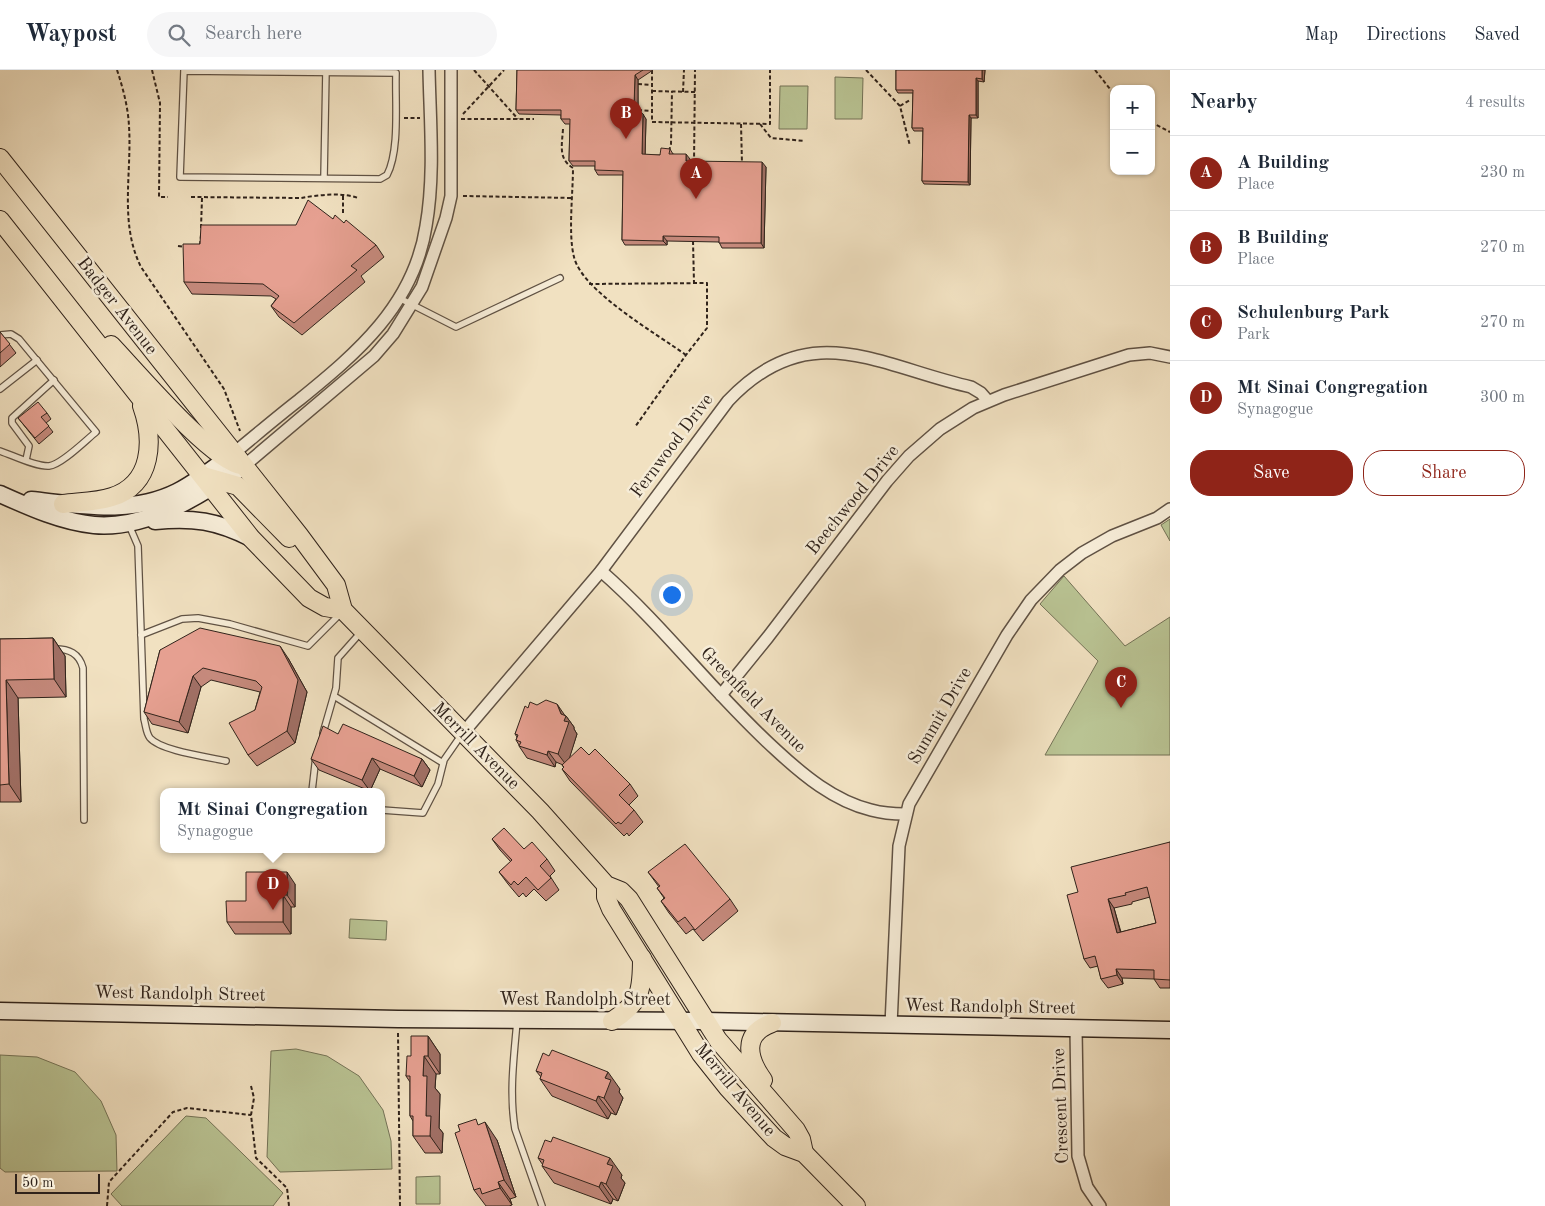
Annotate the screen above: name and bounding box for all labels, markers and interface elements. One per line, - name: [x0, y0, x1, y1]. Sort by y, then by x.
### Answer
- search box: [147, 12, 497, 57]
- icon: search: [165, 21, 193, 49]
- text: Waypost: [25, 23, 117, 47]
- text: Search here: [205, 25, 302, 44]
- text: Map: [1305, 26, 1338, 44]
- text: Directions: [1366, 26, 1446, 44]
- text: Saved: [1474, 26, 1520, 44]
- map controls: [1110, 85, 1155, 175]
- button: +: [1110, 85, 1155, 130]
- text: Nearby: [1190, 92, 1258, 113]
- text: 4 results: [1465, 95, 1525, 111]
- pin: B: [610, 98, 642, 139]
- button: −: [1110, 130, 1155, 175]
- text: A Building: [1237, 154, 1329, 173]
- pin: A: [680, 158, 712, 199]
- text: A: [1200, 165, 1212, 181]
- text: 230 m: [1480, 165, 1525, 181]
- text: Place: [1237, 177, 1274, 193]
- text: B Building: [1237, 229, 1328, 248]
- text: B: [1200, 240, 1212, 256]
- text: 270 m: [1480, 240, 1525, 256]
- text: Place: [1237, 252, 1274, 268]
- street label: Badger Avenue: [73, 254, 161, 358]
- text: Schulenburg Park: [1237, 304, 1390, 323]
- text: C: [1201, 315, 1211, 331]
- text: 270 m: [1480, 315, 1525, 331]
- text: Park: [1237, 327, 1270, 343]
- text: Mt Sinai Congregation: [1237, 379, 1428, 398]
- text: D: [1200, 390, 1212, 406]
- text: 300 m: [1480, 390, 1525, 406]
- street label: Fernwood Drive: [627, 391, 717, 501]
- text: Synagogue: [1237, 402, 1313, 418]
- street label: Beechwood Drive: [803, 442, 903, 558]
- button: Save: [1190, 450, 1353, 496]
- button: Share: [1363, 450, 1525, 496]
- your location: [659, 582, 685, 608]
- street label: Greenfield Avenue: [697, 644, 809, 756]
- street label: Summit Drive: [905, 664, 975, 768]
- pin: C: [1105, 667, 1137, 708]
- street label: Merrill Avenue: [429, 699, 523, 793]
- popup: [160, 788, 385, 853]
- text: Mt Sinai Congregation: [177, 801, 368, 820]
- text: Synagogue: [177, 824, 253, 840]
- pin: D: [257, 869, 289, 910]
- street label: West Randolph Street: [94, 984, 266, 1004]
- street label: West Randolph Street: [499, 991, 671, 1009]
- street label: West Randolph Street: [904, 997, 1076, 1017]
- street label: Merrill Avenue: [691, 1040, 779, 1140]
- street label: Crescent Drive: [1050, 1048, 1072, 1164]
- scale bar: [15, 1171, 100, 1194]
- text: 50 m: [22, 1176, 53, 1190]

